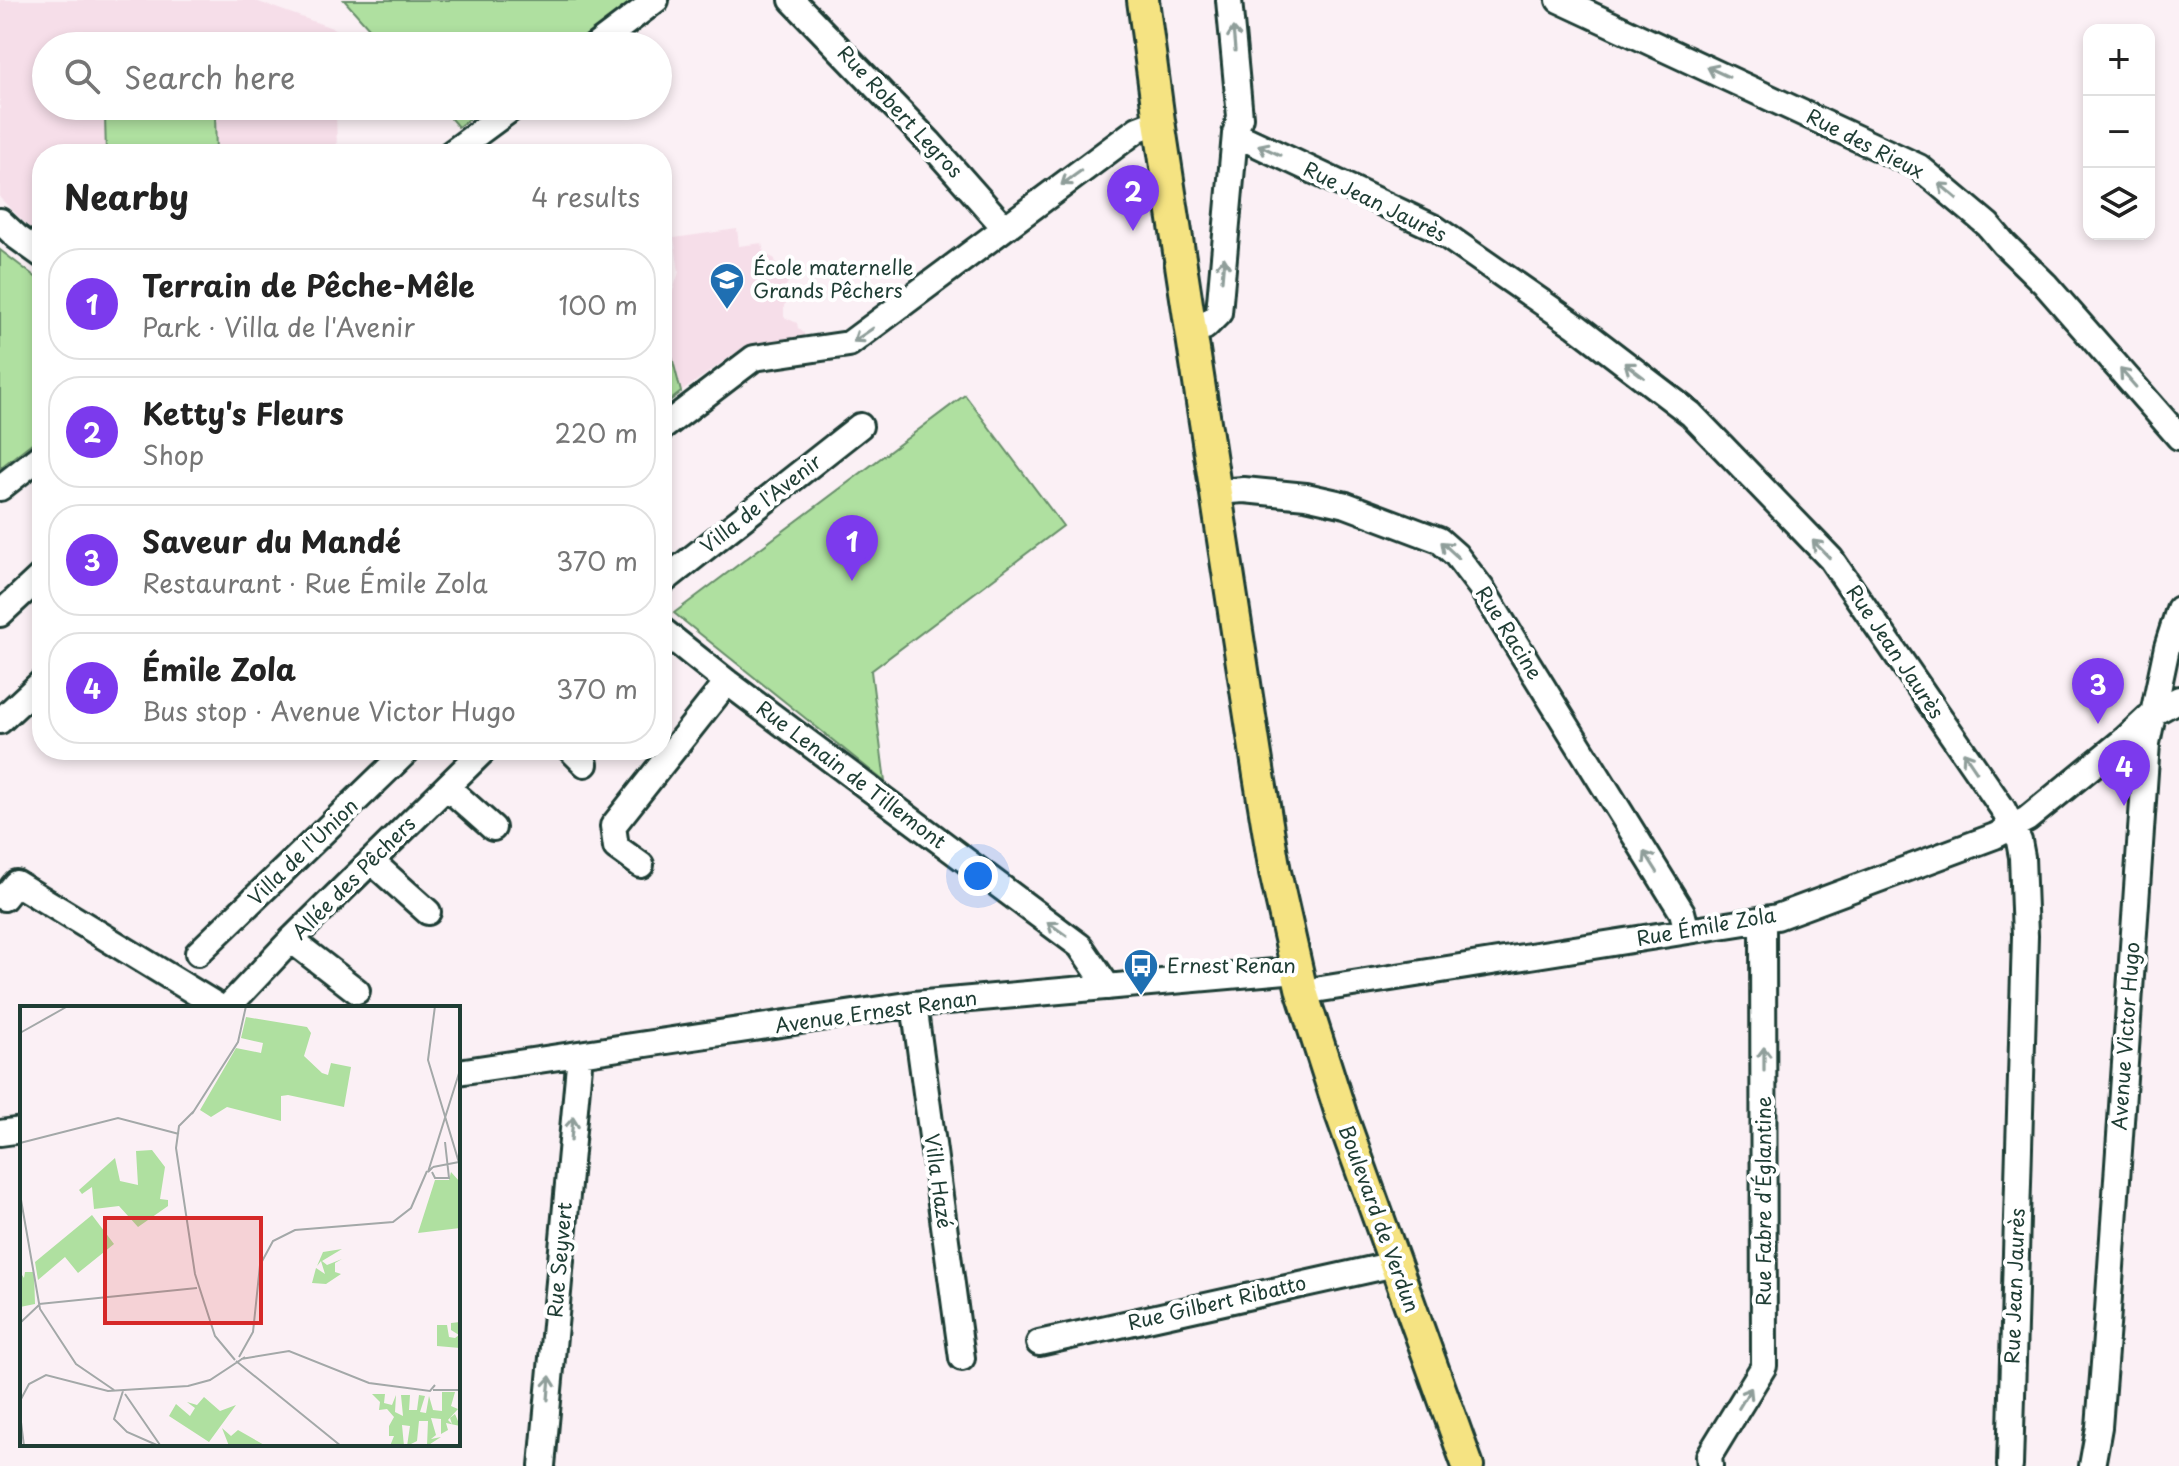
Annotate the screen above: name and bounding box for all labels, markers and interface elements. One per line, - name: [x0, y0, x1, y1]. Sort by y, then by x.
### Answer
- map controls: [2083, 24, 2155, 240]
- button: +: [2083, 24, 2155, 96]
- one-way arrow: [1226, 26, 1241, 53]
- search box: [32, 32, 672, 120]
- street label: Rue Robert Legros: [831, 38, 970, 184]
- icon: search: [60, 54, 104, 98]
- text: Search here: [124, 54, 296, 99]
- one-way arrow: [1706, 64, 1730, 79]
- button: −: [2083, 96, 2155, 168]
- street label: Rue des Rieux: [1801, 101, 1929, 186]
- one-way arrow: [1257, 142, 1281, 157]
- street label: Rue Jean Jaurès: [1299, 153, 1452, 249]
- pin: 2: [1107, 165, 1159, 231]
- button: layers: [2083, 168, 2155, 240]
- text: Nearby: [64, 170, 189, 222]
- one-way arrow: [1060, 170, 1082, 187]
- text: 4 results: [531, 177, 640, 216]
- one-way arrow: [1938, 182, 1959, 200]
- place label: École maternelle Grands Pêchers: [753, 252, 913, 305]
- one-way arrow: [1216, 256, 1231, 283]
- school or university icon: École maternelle Grands Pêchers: [708, 261, 746, 311]
- text: Terrain de Pêche-Mêle: [142, 262, 475, 307]
- text: 1: [86, 285, 98, 324]
- text: 100 m: [558, 285, 638, 324]
- text: Park · Villa de l'Avenir: [142, 307, 415, 346]
- one-way arrow: [853, 327, 875, 343]
- one-way arrow: [1624, 361, 1645, 378]
- one-way arrow: [2119, 369, 2137, 389]
- text: Ketty's Fleurs: [142, 390, 344, 435]
- text: 2: [83, 413, 101, 452]
- text: 220 m: [554, 413, 638, 452]
- text: Shop: [142, 435, 204, 474]
- street label: Villa de l'Avenir: [693, 446, 827, 560]
- pin: 1: [826, 515, 878, 581]
- text: Saveur du Mandé: [142, 518, 401, 563]
- one-way arrow: [1812, 539, 1831, 559]
- text: 3: [83, 541, 101, 580]
- text: 370 m: [556, 541, 638, 580]
- one-way arrow: [1440, 541, 1460, 560]
- text: Restaurant · Rue Émile Zola: [142, 563, 488, 602]
- street label: Rue Jean Jaurès: [1840, 578, 1952, 724]
- street label: Rue Racine: [1469, 580, 1551, 685]
- text: Émile Zola: [142, 646, 296, 691]
- pin: 3: [2072, 658, 2124, 724]
- text: 4: [83, 669, 101, 708]
- text: 370 m: [556, 669, 638, 708]
- text: Bus stop · Avenue Victor Hugo: [142, 691, 516, 730]
- street label: Rue Lenain de Tillemont: [750, 693, 953, 856]
- pin: 4: [2098, 740, 2150, 806]
- one-way arrow: [1962, 751, 1978, 774]
- street label: Villa de l'Union: [240, 791, 364, 912]
- street label: Allée des Pêchers: [285, 809, 422, 946]
- one-way arrow: [1642, 852, 1659, 874]
- your location: [958, 856, 998, 896]
- street label: Rue Émile Zola: [1634, 899, 1778, 953]
- one-way arrow: [1046, 921, 1068, 937]
- street label: Avenue Victor Hugo: [2103, 941, 2147, 1131]
- bus stop icon: Ernest Renan: [1122, 947, 1160, 997]
- place label: Ernest Renan: [1167, 950, 1296, 980]
- street label: Avenue Ernest Renan: [773, 982, 979, 1040]
- inset map: [20, 1006, 460, 1446]
- one-way arrow: [1756, 1046, 1771, 1073]
- street label: Rue Fabre d'Églantine: [1748, 1096, 1778, 1306]
- one-way arrow: [565, 1116, 580, 1143]
- street label: Boulevard de Verdun: [1332, 1121, 1428, 1317]
- street label: Villa Hazé: [917, 1132, 960, 1230]
- street label: Rue Seyvert: [539, 1201, 579, 1319]
- street label: Rue Jean Jaurès: [1996, 1208, 2032, 1364]
- street label: Rue Gilbert Ribatto: [1125, 1267, 1309, 1337]
- one-way arrow: [541, 1375, 556, 1402]
- one-way arrow: [1737, 1387, 1753, 1410]

